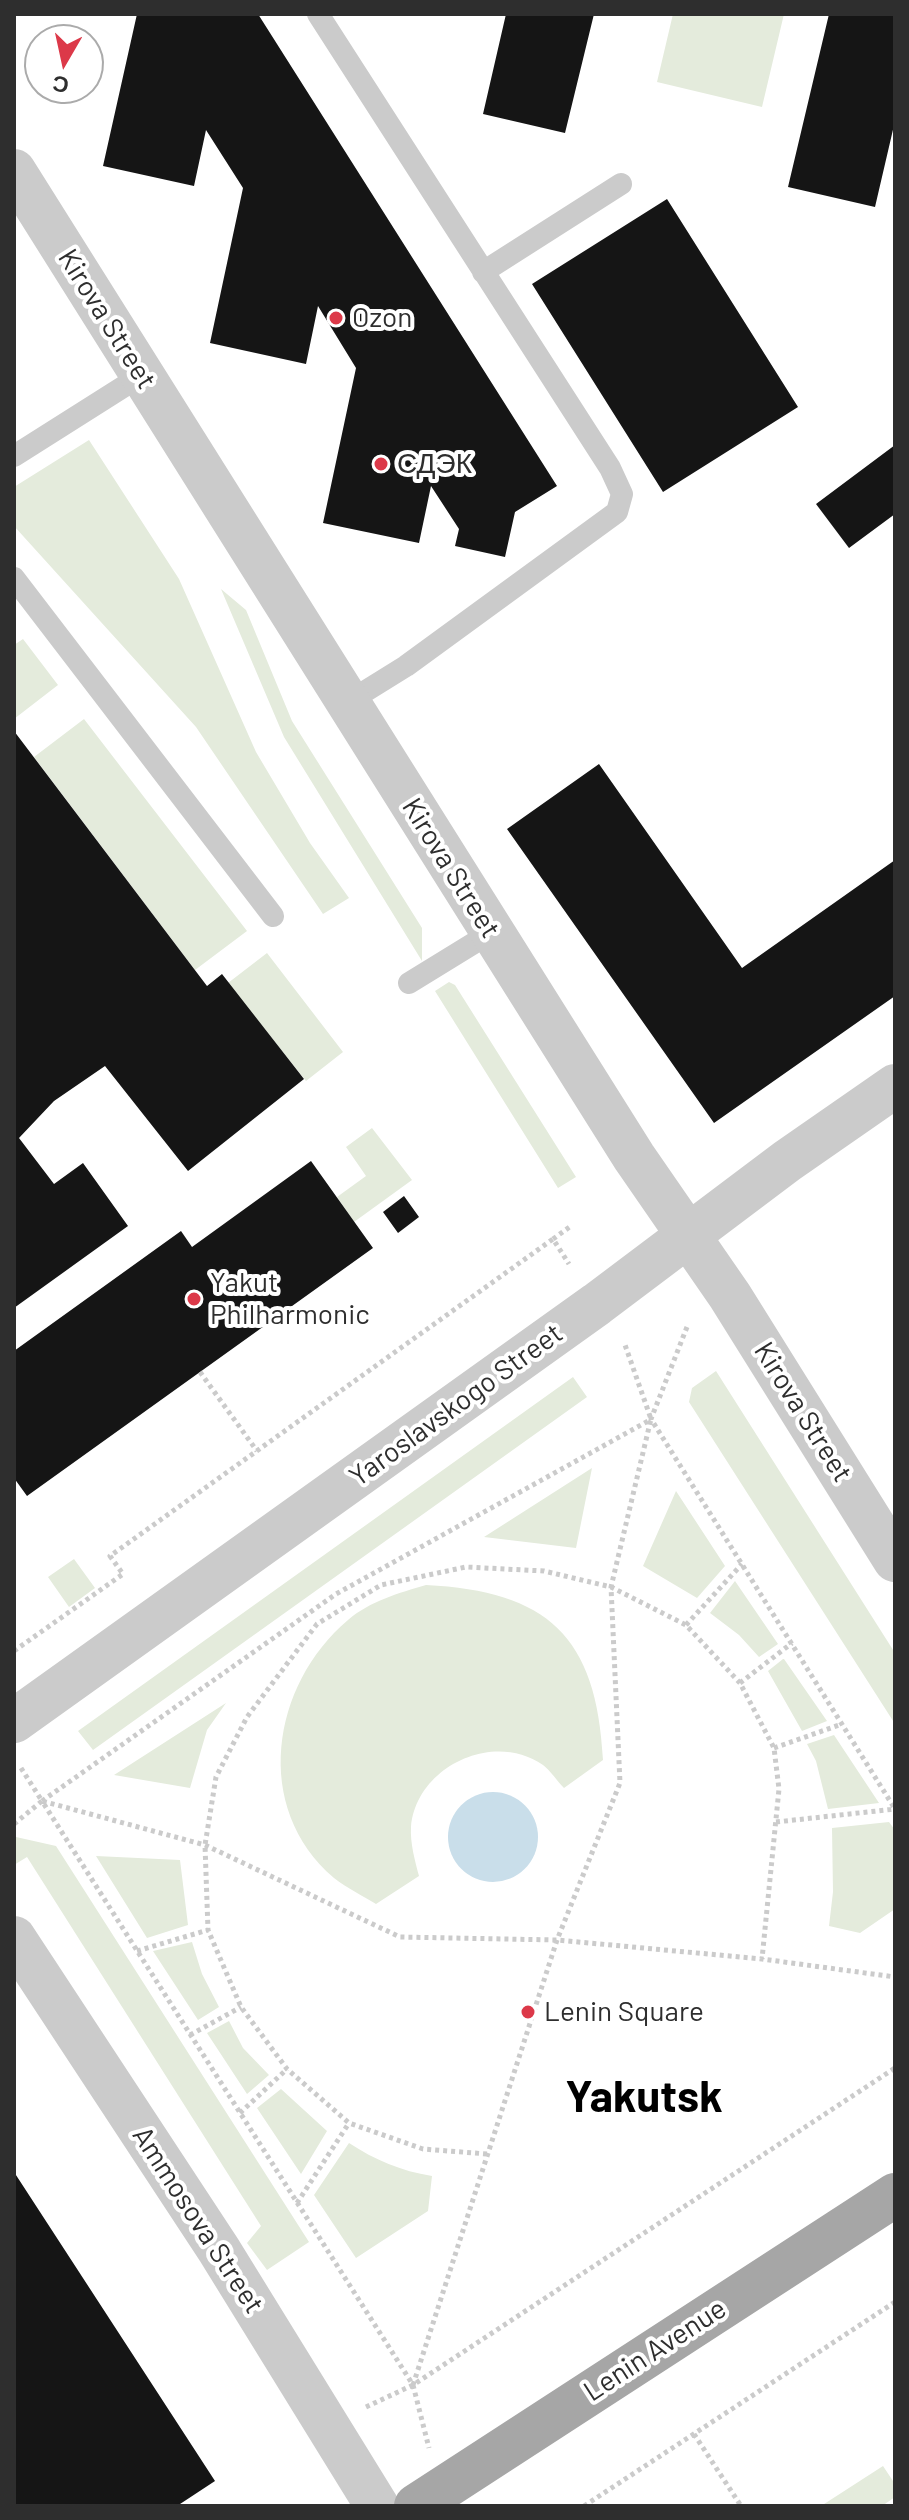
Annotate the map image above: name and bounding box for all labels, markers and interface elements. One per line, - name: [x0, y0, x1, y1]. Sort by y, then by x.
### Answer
- north arrow: [24, 24, 104, 104]
- text: С: [51, 72, 70, 100]
- street label: Kirova Street: [51, 243, 163, 395]
- place label: Ozon: [352, 301, 412, 335]
- marker: Ozon: [327, 309, 345, 327]
- place label: СДЭК: [397, 447, 472, 481]
- marker: СДЭК: [372, 455, 390, 473]
- street label: Kirova Street: [395, 792, 507, 944]
- place label: Yakut Philharmonic: [210, 1266, 370, 1332]
- marker: Yakut Philharmonic: [185, 1290, 203, 1308]
- street label: Yaroslavskogo Street: [343, 1316, 569, 1494]
- street label: Kirova Street: [747, 1336, 859, 1488]
- place label: Lenin Square: [544, 1995, 704, 2029]
- marker: Lenin Square: [519, 2003, 537, 2021]
- district label: Yakutsk: [565, 2071, 723, 2123]
- street label: Ammosova Street: [125, 2120, 271, 2320]
- street label: Lenin Avenue: [578, 2292, 732, 2408]

